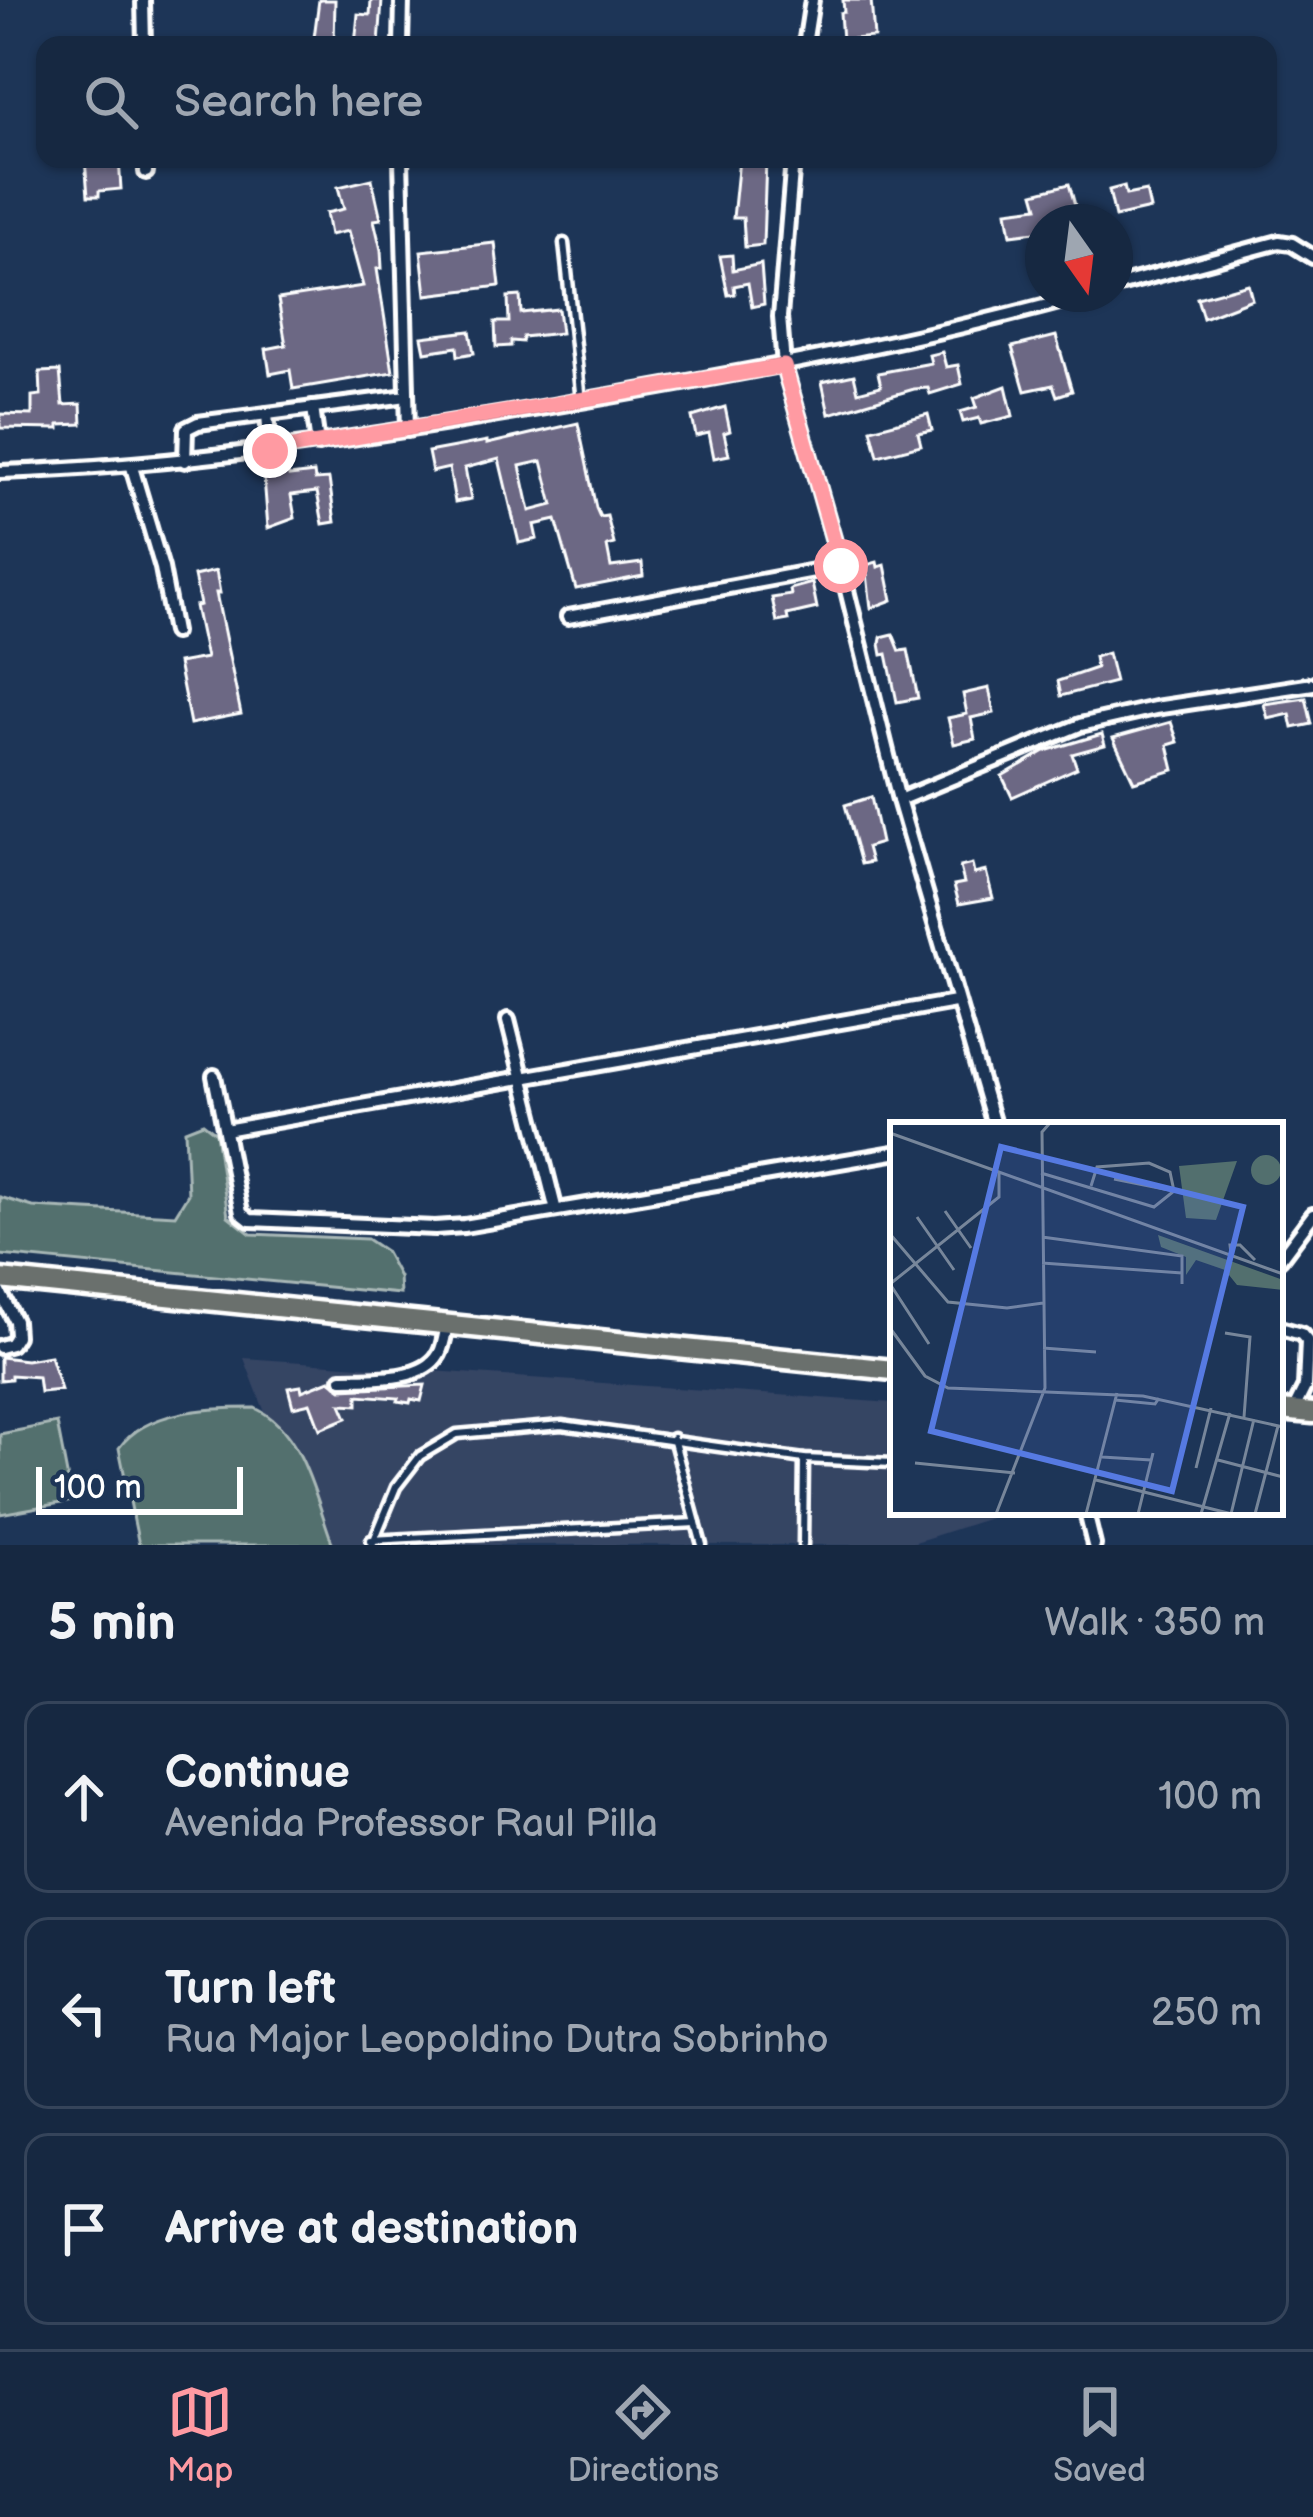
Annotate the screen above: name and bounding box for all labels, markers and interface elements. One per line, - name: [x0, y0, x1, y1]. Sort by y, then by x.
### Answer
- search box: [36, 36, 1277, 168]
- icon: search: [78, 69, 144, 135]
- text: Search here: [174, 75, 423, 130]
- north arrow: [1025, 204, 1133, 312]
- route end: [243, 424, 297, 478]
- route start: [814, 539, 868, 593]
- inset map: [890, 1122, 1283, 1515]
- scale bar: [36, 1461, 243, 1514]
- text: 100 m: [54, 1468, 142, 1508]
- text: 5 min: [48, 1593, 176, 1654]
- text: Walk · 350 m: [1044, 1600, 1265, 1647]
- text: Continue: [165, 1746, 350, 1801]
- icon: ahead: [51, 1764, 117, 1830]
- text: 100 m: [1158, 1774, 1262, 1821]
- text: Avenida Professor Raul Pilla: [165, 1801, 658, 1848]
- text: Turn left: [165, 1962, 336, 2017]
- icon: left: [51, 1980, 117, 2046]
- text: 250 m: [1151, 1990, 1262, 2037]
- text: Rua Major Leopoldino Dutra Sobrinho: [165, 2017, 829, 2064]
- icon: arrive: [51, 2196, 117, 2262]
- text: Arrive at destination: [165, 2202, 578, 2257]
- tab: Map: [167, 2379, 233, 2491]
- tab: Directions: [568, 2379, 719, 2491]
- tab: Saved: [1053, 2379, 1146, 2491]

